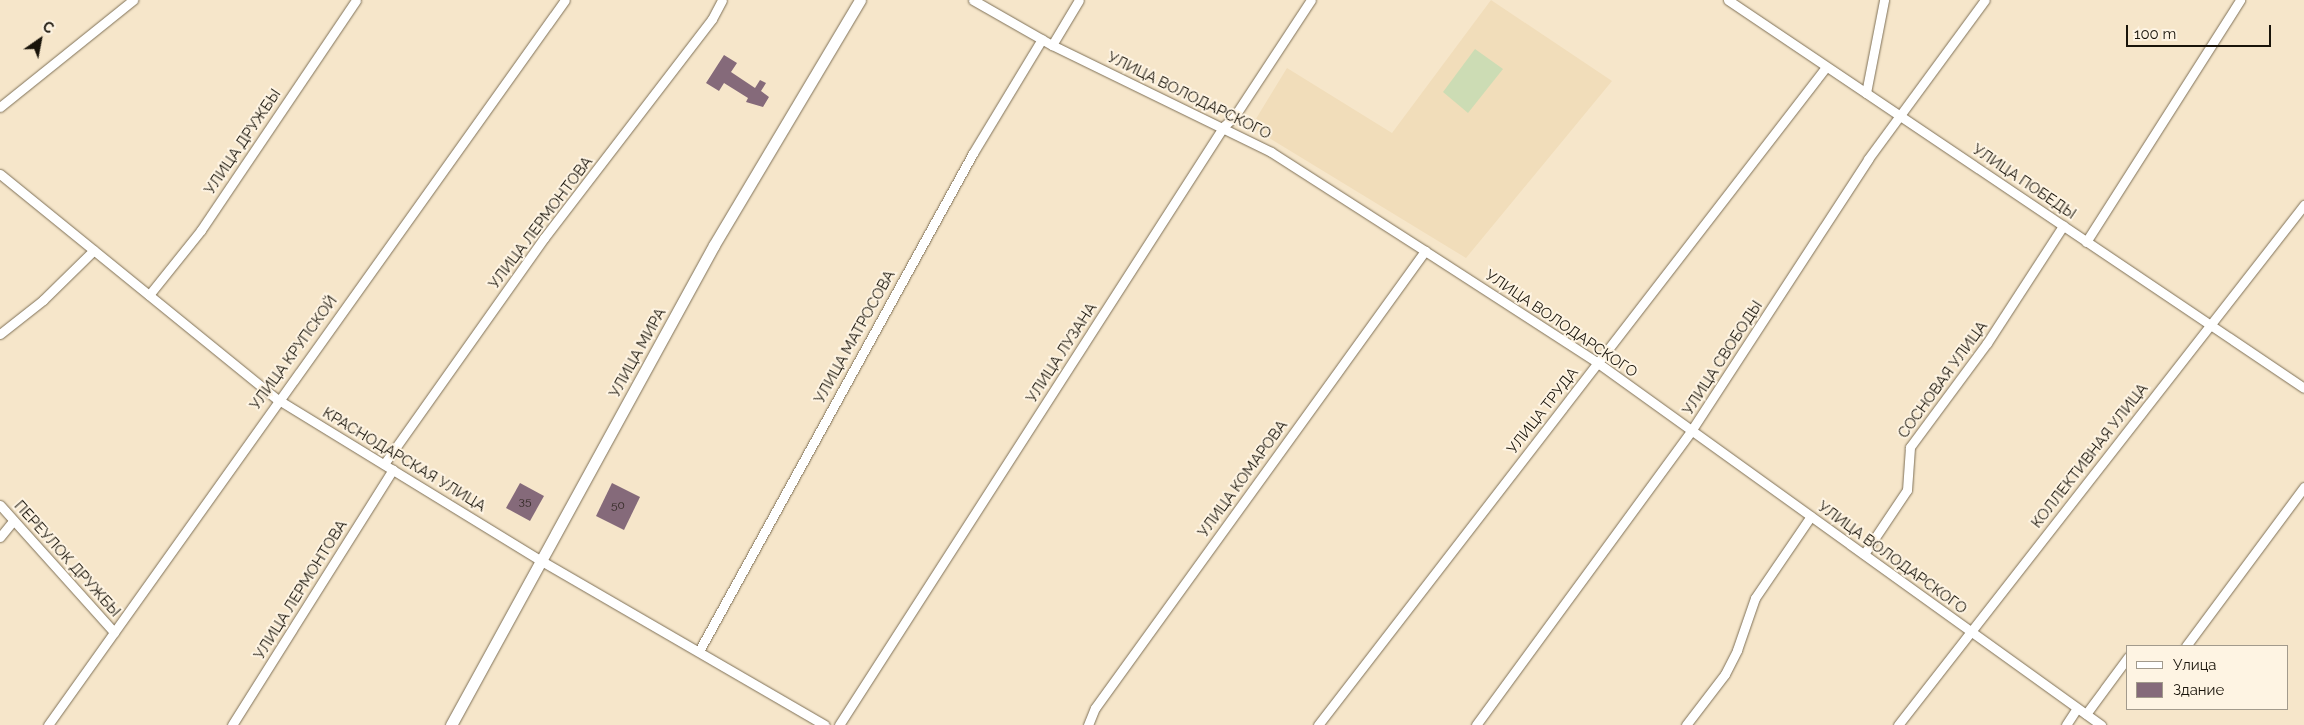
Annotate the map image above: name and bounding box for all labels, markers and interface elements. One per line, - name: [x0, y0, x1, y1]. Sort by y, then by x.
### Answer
- north arrow: [15, 15, 65, 65]
- scale bar: [2129, 15, 2274, 47]
- text: С: [40, 18, 57, 37]
- text: 100 m: [2134, 25, 2176, 43]
- street label: УЛИЦА ВОЛОДАРСКОГО: [1104, 48, 1274, 144]
- street label: УЛИЦА ДРУЖБЫ: [201, 86, 285, 198]
- street label: УЛИЦА ПОБЕДЫ: [1969, 141, 2079, 223]
- street label: УЛИЦА ЛЕРМОНТОВА: [485, 153, 597, 293]
- street label: УЛИЦА ВОЛОДАРСКОГО: [1481, 266, 1641, 382]
- street label: УЛИЦА МАТРОСОВА: [811, 267, 899, 407]
- street label: УЛИЦА КРУПСКОЙ: [246, 292, 342, 414]
- street label: УЛИЦА СВОБОДЫ: [1679, 297, 1767, 419]
- street label: УЛИЦА ЛУЗАНА: [1023, 299, 1101, 407]
- street label: УЛИЦА МИРА: [606, 305, 670, 401]
- street label: СОСНОВАЯ УЛИЦА: [1895, 318, 1991, 442]
- street label: УЛИЦА ТРУДА: [1503, 364, 1583, 458]
- street label: КОЛЛЕКТИВНАЯ УЛИЦА: [2028, 380, 2152, 532]
- street label: КРАСНОДАРСКАЯ УЛИЦА: [319, 404, 489, 516]
- street label: УЛИЦА КОМАРОВА: [1194, 417, 1292, 541]
- house number: 35: [519, 495, 531, 509]
- street label: ПЕРЕУЛОК ДРУЖБЫ: [10, 497, 124, 621]
- street label: УЛИЦА ВОЛОДАРСКОГО: [1814, 498, 1970, 618]
- house number: 50: [611, 499, 625, 513]
- street label: УЛИЦА ЛЕРМОНТОВА: [251, 517, 351, 663]
- legend: [2126, 645, 2289, 710]
- text: Улица: [2173, 656, 2217, 674]
- text: Здание: [2173, 681, 2224, 699]

